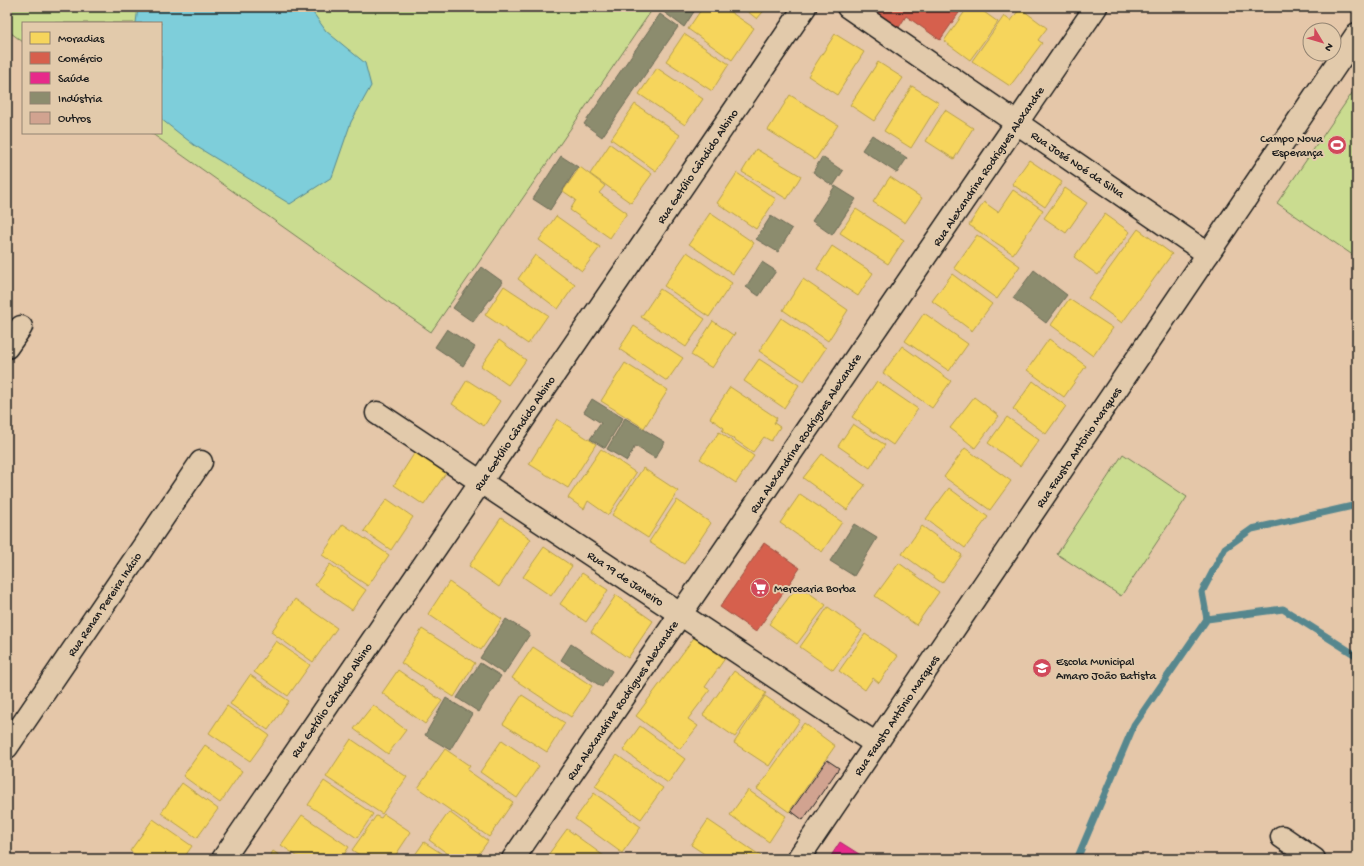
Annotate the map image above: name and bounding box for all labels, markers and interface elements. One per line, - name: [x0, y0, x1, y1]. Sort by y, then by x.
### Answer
- legend: [22, 22, 162, 134]
- north arrow: [1302, 22, 1342, 62]
- text: Moradias: [58, 33, 105, 47]
- text: N: [1321, 40, 1335, 53]
- text: Comércio: [58, 53, 103, 67]
- text: Saúde: [58, 73, 90, 87]
- street label: Rua Alexandrina Rodrigues Alexandre: [931, 84, 1049, 250]
- text: Indústria: [58, 93, 102, 107]
- street label: Rua Getúlio Cândido Albino: [655, 107, 742, 227]
- text: Outros: [58, 113, 91, 127]
- street label: Rua José Noé da Silva: [1027, 129, 1127, 202]
- place label: Campo Nova Esperança: [1260, 133, 1323, 161]
- sports icon: Campo Nova Esperança: [1326, 134, 1348, 156]
- street label: Rua Alexandrina Rodrigues Alexandre: [748, 351, 866, 517]
- street label: Rua Getúlio Cândido Albino: [472, 374, 559, 494]
- street label: Rua Fausto Antônio Marques: [1034, 385, 1126, 511]
- street label: Rua 19 de Janeiro: [584, 549, 666, 610]
- street label: Rua Renan Pereira Inácio: [66, 550, 146, 660]
- supermarket icon: Mercearia Borba: [749, 577, 771, 599]
- place label: Mercearia Borba: [774, 583, 856, 597]
- street label: Rua Alexandrina Rodrigues Alexandre: [565, 618, 683, 784]
- street label: Rua Getúlio Cândido Albino: [289, 641, 376, 761]
- street label: Rua Fausto Antônio Marques: [852, 653, 944, 779]
- place label: Escola Municipal Amaro João Batista: [1056, 656, 1157, 684]
- school or university icon: Escola Municipal Amaro João Batista: [1031, 657, 1053, 679]

